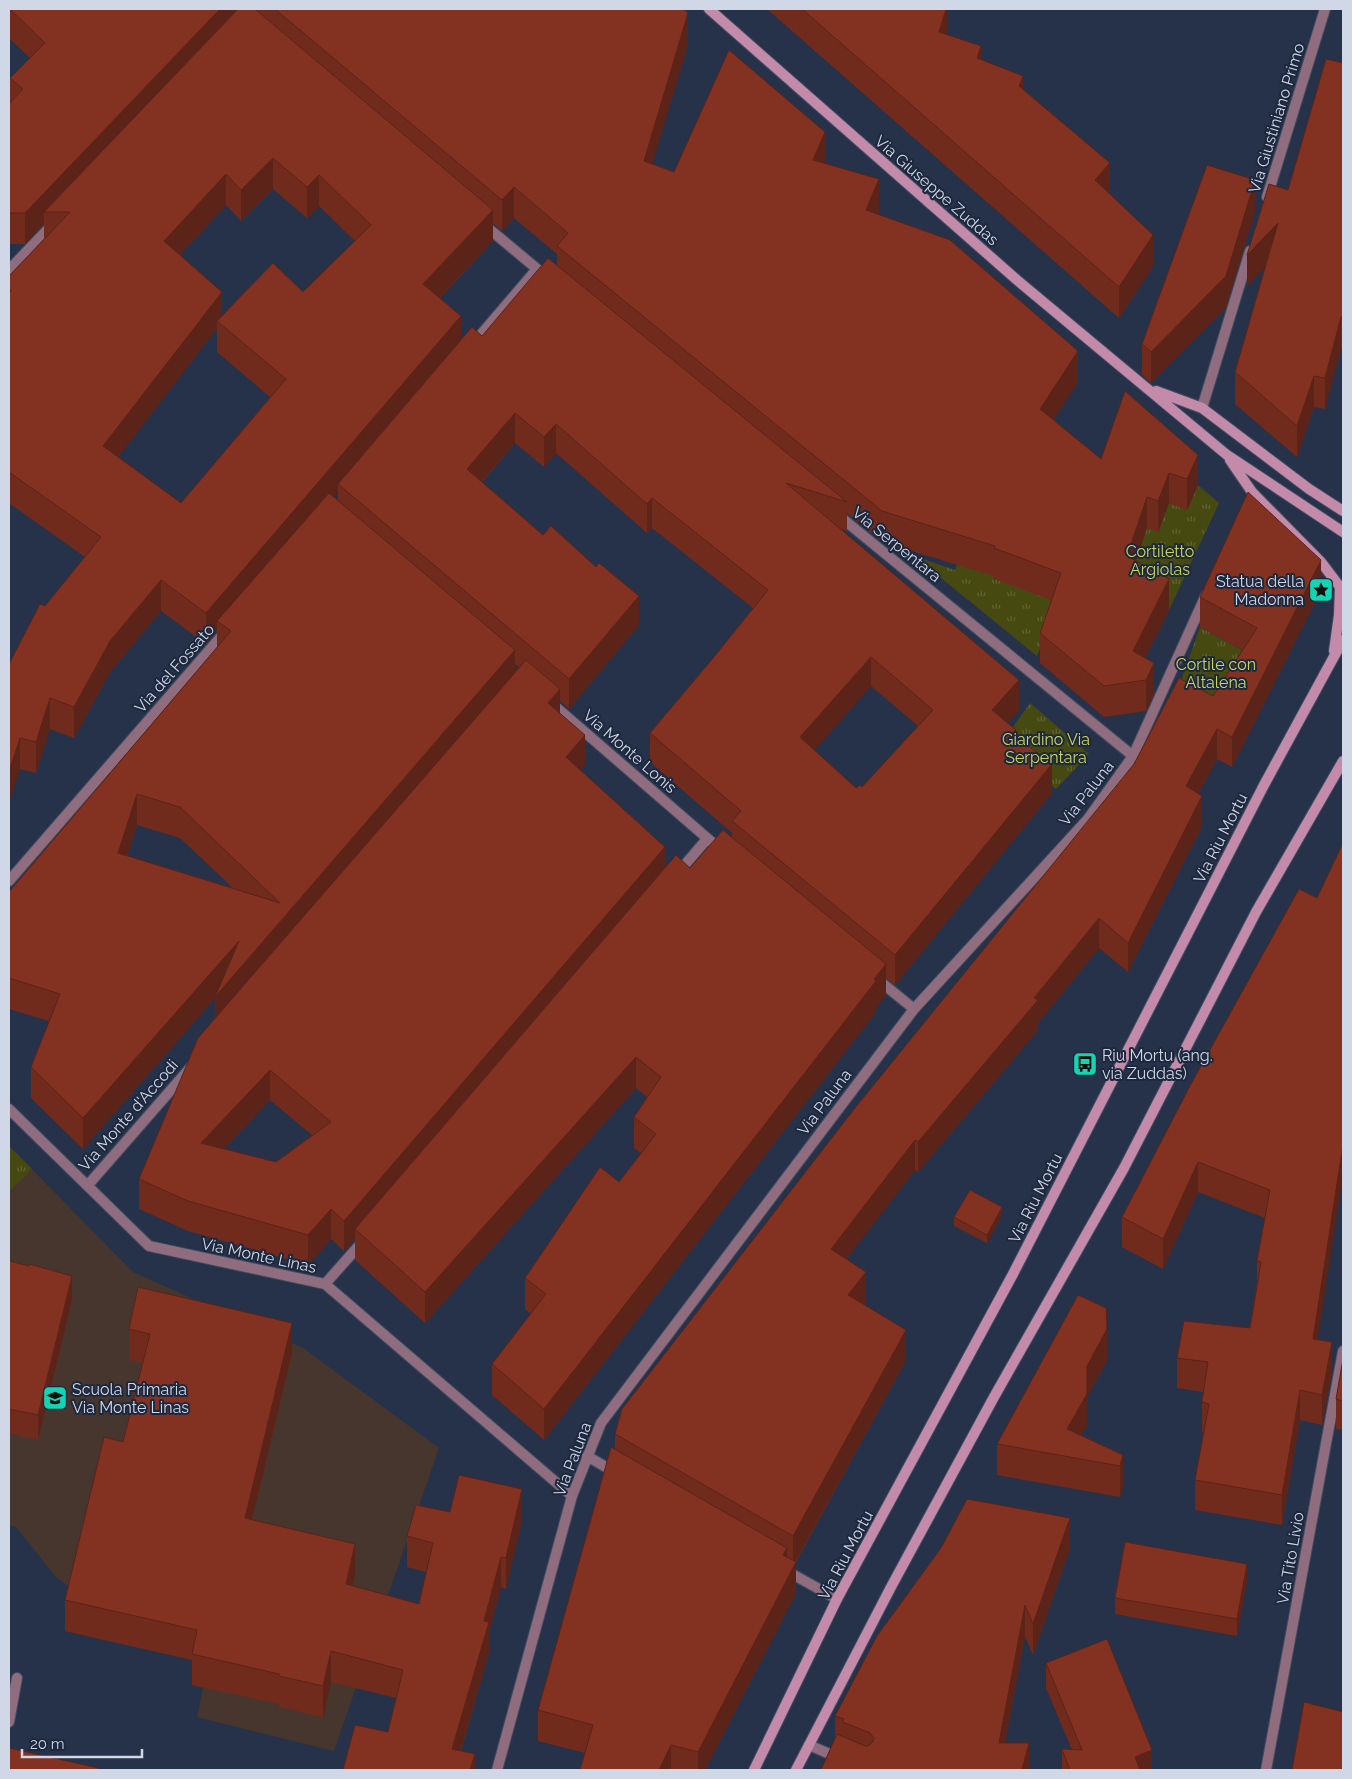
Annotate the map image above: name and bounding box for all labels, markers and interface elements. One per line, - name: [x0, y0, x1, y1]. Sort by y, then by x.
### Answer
- street label: Via Giustiniano Primo: [1245, 41, 1308, 195]
- street label: Via Giuseppe Zuddas: [871, 131, 1003, 249]
- street label: Via Serpentara: [848, 503, 945, 586]
- park label: Cortiletto Argiolas: [1126, 542, 1194, 579]
- place label: Statua della Madonna: [1216, 572, 1304, 609]
- place icon: Statua della Madonna: [1308, 577, 1334, 603]
- street label: Via del Fossato: [131, 620, 218, 717]
- park label: Cortile con Altalena: [1176, 655, 1256, 692]
- street label: Via Monte Lonis: [579, 706, 681, 797]
- park label: Giardino Via Serpentara: [1002, 730, 1090, 767]
- street label: Via Paluna: [1055, 757, 1118, 830]
- street label: Via Riu Mortu: [1190, 790, 1251, 886]
- place label: Riu Mortu (ang. via Zuddas): [1102, 1046, 1213, 1083]
- bus stop icon: Riu Mortu (ang. via Zuddas): [1072, 1051, 1098, 1077]
- street label: Via Monte d'Accodi: [75, 1056, 182, 1175]
- street label: Via Paluna: [793, 1066, 855, 1139]
- street label: Via Riu Mortu: [1005, 1150, 1066, 1246]
- street label: Via Monte Linas: [200, 1234, 318, 1277]
- place label: Scuola Primaria Via Monte Linas: [72, 1380, 189, 1417]
- school or university icon: Scuola Primaria Via Monte Linas: [42, 1385, 68, 1411]
- street label: Via Paluna: [550, 1420, 595, 1499]
- street label: Via Riu Mortu: [814, 1507, 877, 1603]
- street label: Via Tito Livio: [1273, 1511, 1308, 1606]
- scale bar: [22, 1726, 142, 1758]
- text: 20 m: [30, 1735, 65, 1753]

